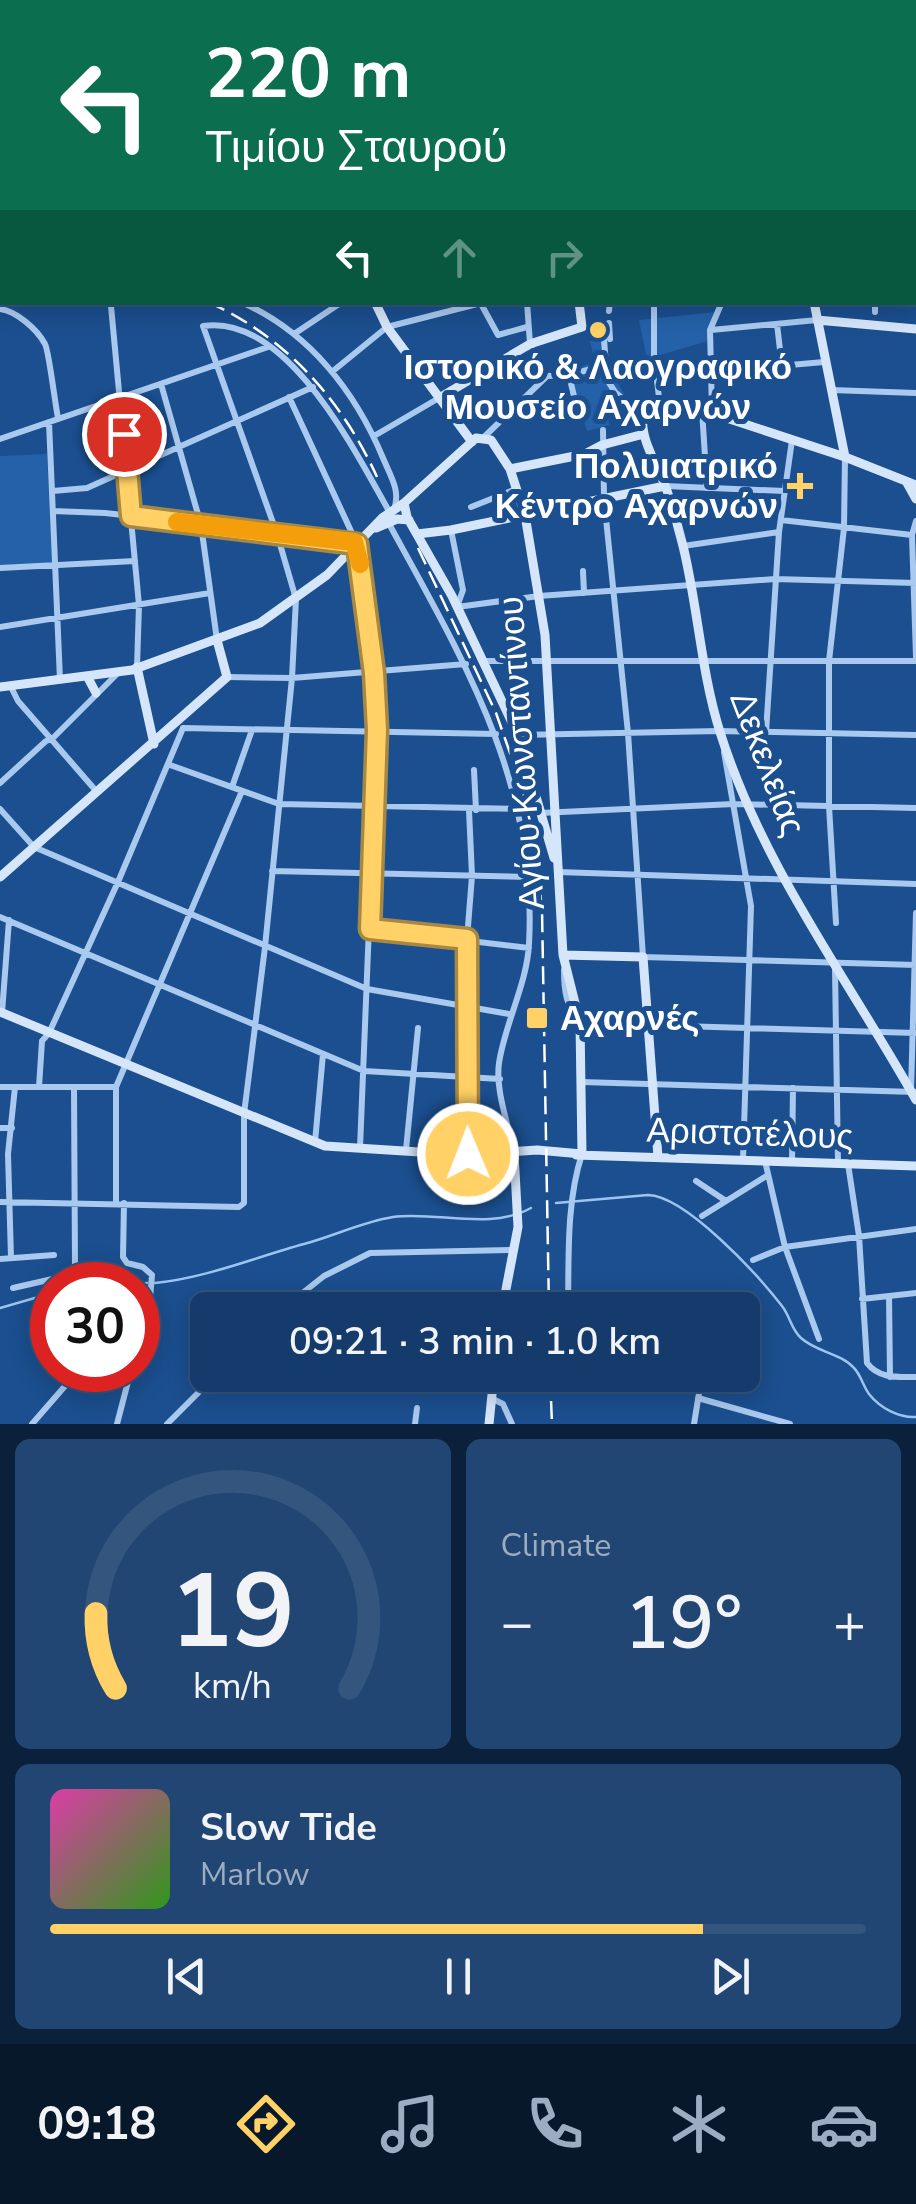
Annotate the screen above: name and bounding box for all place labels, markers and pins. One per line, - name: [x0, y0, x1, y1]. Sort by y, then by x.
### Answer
- marker: Ιστορικό & Λαογραφικό Μουσείο Αχαρνών: [587, 319, 609, 341]
- place label: Ιστορικό & Λαογραφικό Μουσείο Αχαρνών: [404, 344, 792, 431]
- pin: [82, 392, 167, 477]
- place label: Πολυιατρικό Κέντρο Αχαρνών: [495, 443, 778, 530]
- marker: Πολυιατρικό Κέντρο Αχαρνών: [787, 473, 813, 499]
- place label: Αχαρνές: [560, 995, 700, 1042]
- marker: Αχαρνές: [524, 1005, 550, 1031]

